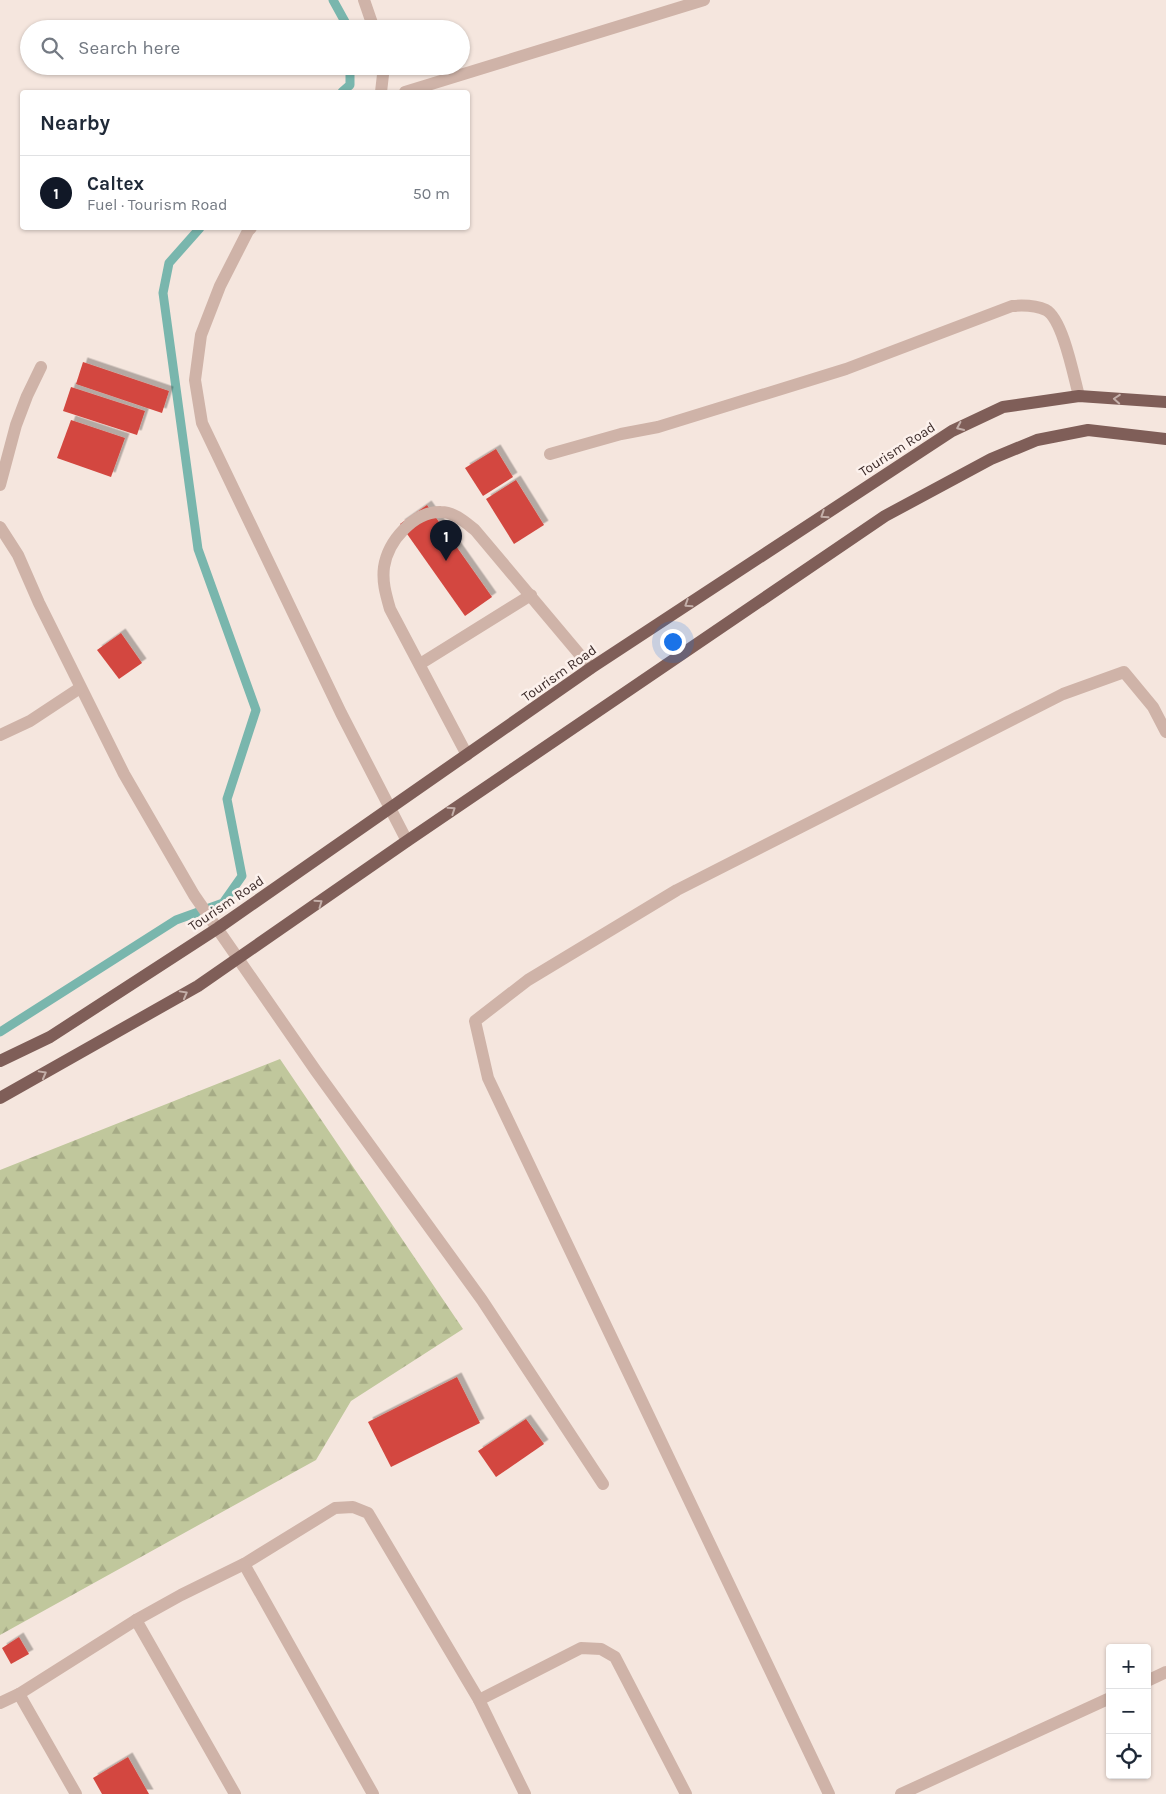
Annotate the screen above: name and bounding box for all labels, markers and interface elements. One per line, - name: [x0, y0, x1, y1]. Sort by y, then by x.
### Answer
- search box: [20, 20, 470, 75]
- icon: search: [38, 34, 66, 62]
- text: Search here: [78, 37, 180, 59]
- text: Nearby: [40, 111, 110, 135]
- text: Caltex: [87, 173, 144, 195]
- text: 1: [53, 184, 59, 203]
- text: 50 m: [413, 184, 450, 203]
- text: Fuel · Tourism Road: [87, 195, 228, 214]
- one-way arrow: [1113, 393, 1121, 404]
- street label: Tourism Road: [856, 419, 939, 480]
- one-way arrow: [956, 421, 965, 431]
- one-way arrow: [820, 509, 829, 518]
- pin: 1: [430, 520, 462, 561]
- one-way arrow: [684, 598, 693, 607]
- your location: [660, 629, 686, 655]
- street label: Tourism Road: [519, 641, 600, 705]
- one-way arrow: [446, 807, 456, 816]
- street label: Tourism Road: [185, 872, 267, 935]
- one-way arrow: [313, 900, 322, 909]
- one-way arrow: [179, 990, 188, 1000]
- one-way arrow: [37, 1070, 46, 1080]
- map controls: [1106, 1644, 1151, 1779]
- button: +: [1106, 1644, 1151, 1689]
- button: −: [1106, 1689, 1151, 1734]
- button: locate: [1106, 1734, 1151, 1779]

